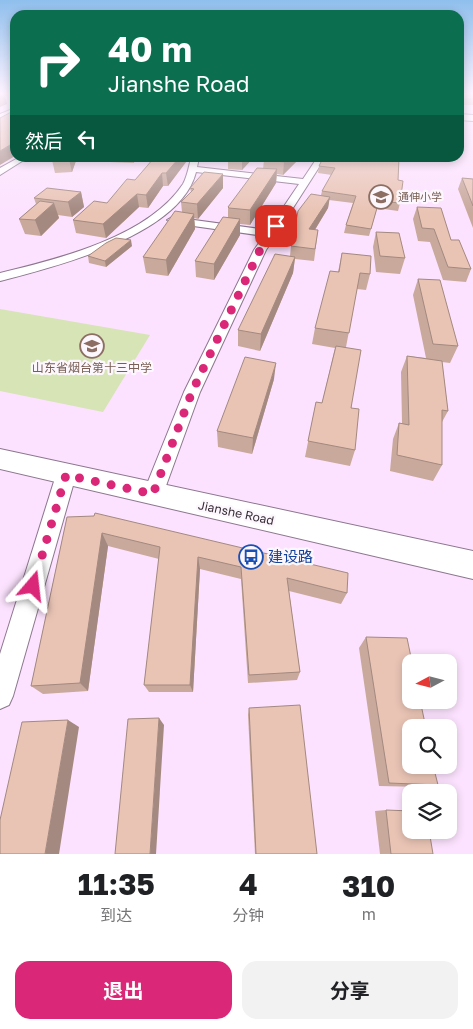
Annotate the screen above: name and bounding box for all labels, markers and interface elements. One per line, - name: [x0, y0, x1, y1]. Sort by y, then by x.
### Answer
- text: 40 m: [108, 28, 192, 70]
- icon: right: [25, 30, 90, 95]
- text: Jianshe Road: [108, 70, 249, 97]
- icon: left: [73, 125, 101, 153]
- text: 然后: [25, 129, 63, 152]
- school or university icon: 通伸小学: [368, 184, 394, 210]
- place label: 通伸小学: [398, 190, 442, 203]
- pin: [255, 205, 297, 247]
- icon: arrive: [262, 212, 290, 240]
- school or university icon: 山东省烟台第十三中学: [79, 333, 105, 359]
- place label: 山东省烟台第十三中学: [32, 360, 152, 375]
- street label: Jianshe Road: [197, 497, 275, 528]
- bus stop icon: 建设路: [238, 544, 264, 570]
- place label: 建设路: [268, 547, 313, 565]
- position arrow: [6, 559, 58, 611]
- north arrow: [402, 654, 458, 709]
- map controls: [402, 654, 457, 839]
- button: search: [402, 719, 457, 774]
- button: layers: [402, 784, 457, 839]
- text: 11:35: [78, 866, 155, 902]
- text: 4: [239, 866, 258, 902]
- text: 310: [342, 868, 395, 904]
- text: m: [362, 904, 376, 924]
- text: 到达: [100, 905, 132, 925]
- text: 分钟: [232, 905, 264, 925]
- button: 退出: [15, 961, 232, 1019]
- button: 分享: [242, 961, 458, 1019]

